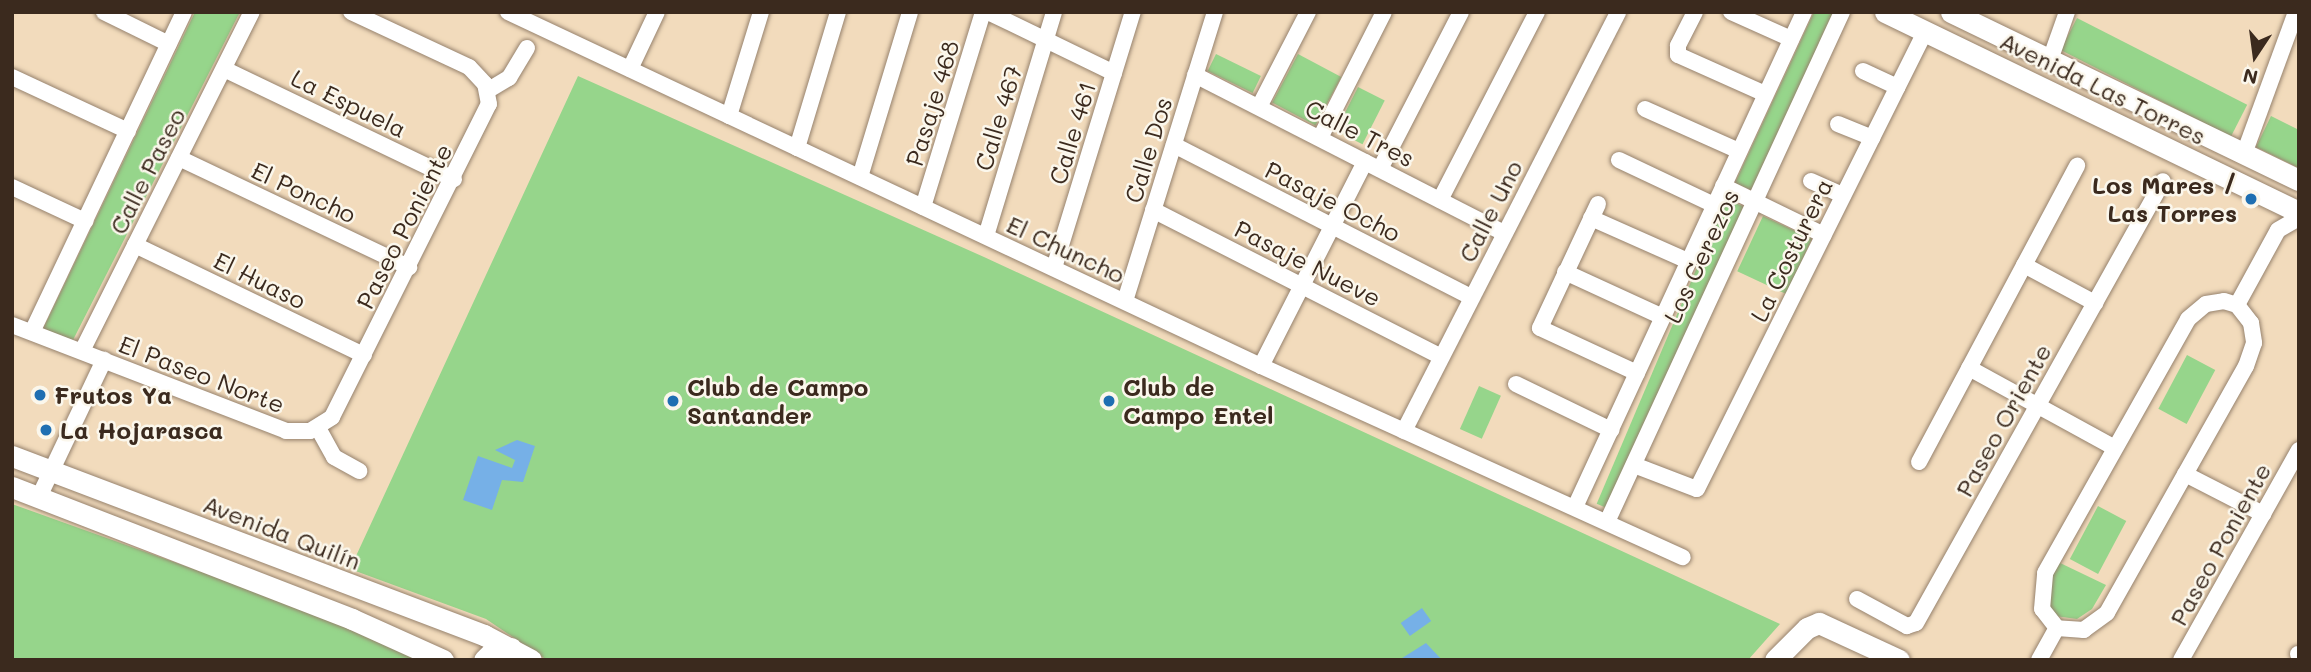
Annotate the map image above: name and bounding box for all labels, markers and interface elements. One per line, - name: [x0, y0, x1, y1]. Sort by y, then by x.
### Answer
- north arrow: [2220, 21, 2290, 91]
- street label: Avenida Las Torres: [1995, 26, 2211, 150]
- street label: Pasaje 468: [899, 37, 965, 169]
- street label: Calle 467: [968, 62, 1028, 174]
- street label: La Espuela: [287, 63, 411, 143]
- text: N: [2240, 63, 2260, 91]
- street label: Calle 461: [1043, 78, 1101, 188]
- street label: Calle Tres: [1301, 93, 1419, 173]
- street label: Calle Dos: [1118, 94, 1178, 206]
- street label: Calle Paseo: [103, 103, 191, 239]
- street label: Paseo Poniente: [350, 139, 458, 313]
- street label: El Poncho: [247, 155, 361, 229]
- street label: Pasaje Ocho: [1261, 155, 1405, 247]
- street label: Calle Uno: [1452, 155, 1528, 267]
- place label: Los Mares / Las Torres: [2092, 171, 2237, 227]
- street label: La Costurera: [1744, 174, 1838, 326]
- street label: Los Cerezos: [1657, 185, 1745, 327]
- marker: Los Mares / Las Torres: [2243, 191, 2259, 207]
- street label: El Chuncho: [1003, 209, 1129, 289]
- street label: Pasaje Nueve: [1230, 214, 1386, 312]
- street label: El Huaso: [209, 245, 311, 315]
- street label: El Paseo Norte: [115, 329, 289, 419]
- street label: Paseo Oriente: [1949, 339, 2057, 501]
- place label: Club de Campo Santander: [687, 373, 868, 429]
- place label: Club de Campo Entel: [1123, 373, 1274, 429]
- place label: Frutos Ya: [54, 381, 172, 409]
- marker: Frutos Ya: [32, 387, 48, 403]
- marker: Club de Campo Santander: [665, 393, 681, 409]
- marker: Club de Campo Entel: [1101, 393, 1117, 409]
- place label: La Hojarasca: [60, 416, 223, 444]
- marker: La Hojarasca: [38, 422, 54, 438]
- street label: Paseo Poniente: [2163, 458, 2277, 630]
- street label: Avenida Quilín: [199, 489, 365, 575]

